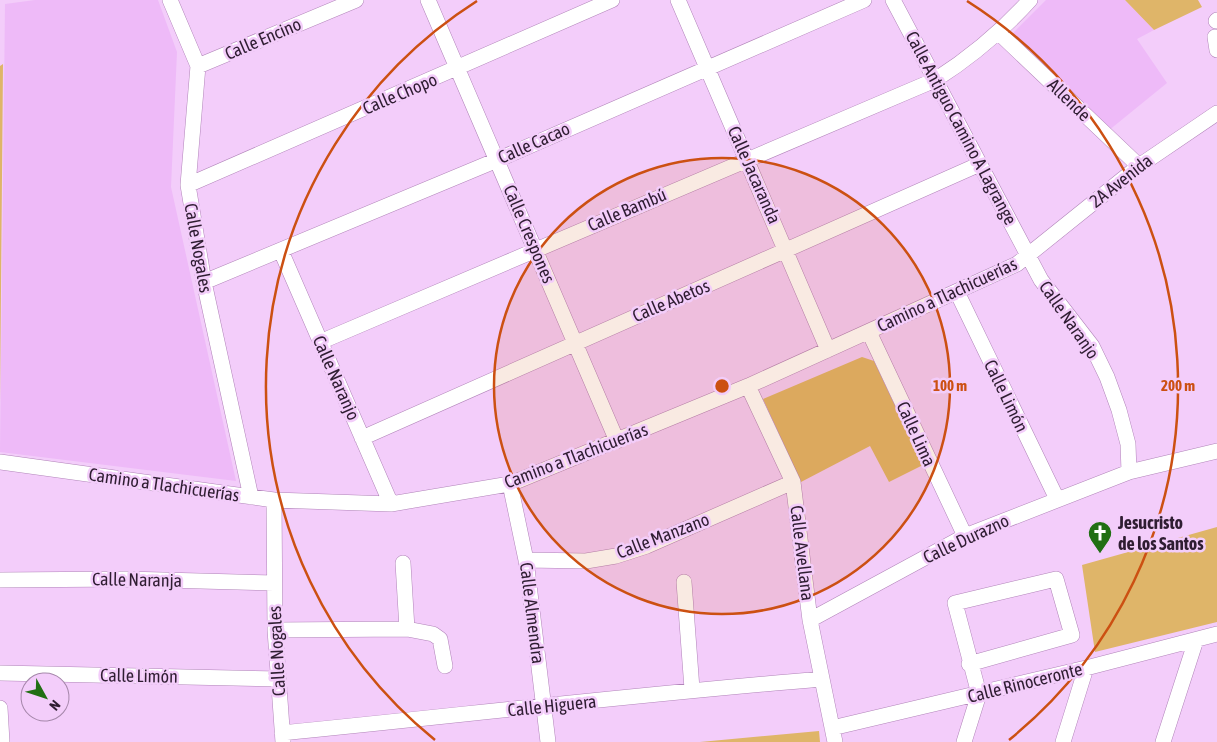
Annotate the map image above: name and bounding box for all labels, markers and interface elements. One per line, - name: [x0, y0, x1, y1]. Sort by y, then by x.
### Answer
- street label: Calle Encino: [221, 13, 304, 64]
- street label: Calle Antiguo Camino A Lagrange: [901, 28, 1021, 228]
- street label: Calle Chopo: [359, 68, 440, 119]
- street label: Allende: [1043, 74, 1095, 125]
- street label: Calle Cacao: [495, 117, 573, 168]
- street label: Calle Jacaranda: [724, 123, 785, 227]
- street label: 2A Avenida: [1085, 150, 1156, 212]
- street label: Calle Crespones: [499, 182, 560, 286]
- street label: Calle Bambú: [584, 184, 669, 236]
- street label: Calle Nogales: [180, 202, 217, 294]
- street label: Camino a Tlachicuerías: [873, 253, 1020, 336]
- street label: Calle Abetos: [629, 275, 713, 326]
- street label: Calle Naranjo: [1035, 277, 1104, 363]
- street label: Calle Naranjo: [309, 332, 364, 423]
- street label: Calle Limón: [980, 356, 1033, 435]
- centre of rings: [713, 377, 731, 395]
- text: 100 m: [933, 377, 967, 394]
- text: 200 m: [1161, 377, 1195, 394]
- street label: Calle Lima: [892, 398, 941, 469]
- street label: Camino a Tlachicuerías: [501, 418, 651, 493]
- street label: Camino a Tlachicuerías: [87, 464, 241, 505]
- street label: Calle Avellana: [786, 504, 819, 602]
- street label: Calle Manzano: [613, 508, 712, 563]
- street label: Calle Durazno: [920, 510, 1012, 568]
- place label: Jesucristo de los Santos: [1117, 512, 1204, 554]
- church icon: Jesucristo de los Santos: [1087, 520, 1113, 554]
- street label: Calle Almendra: [516, 561, 549, 665]
- street label: Calle Naranja: [92, 568, 182, 591]
- street label: Calle Nogales: [264, 605, 289, 697]
- street label: Calle Rinoceronte: [965, 658, 1084, 707]
- street label: Calle Limón: [100, 664, 178, 687]
- north arrow: [20, 672, 70, 722]
- street label: Calle Higuera: [507, 690, 597, 721]
- text: N: [46, 697, 64, 714]

